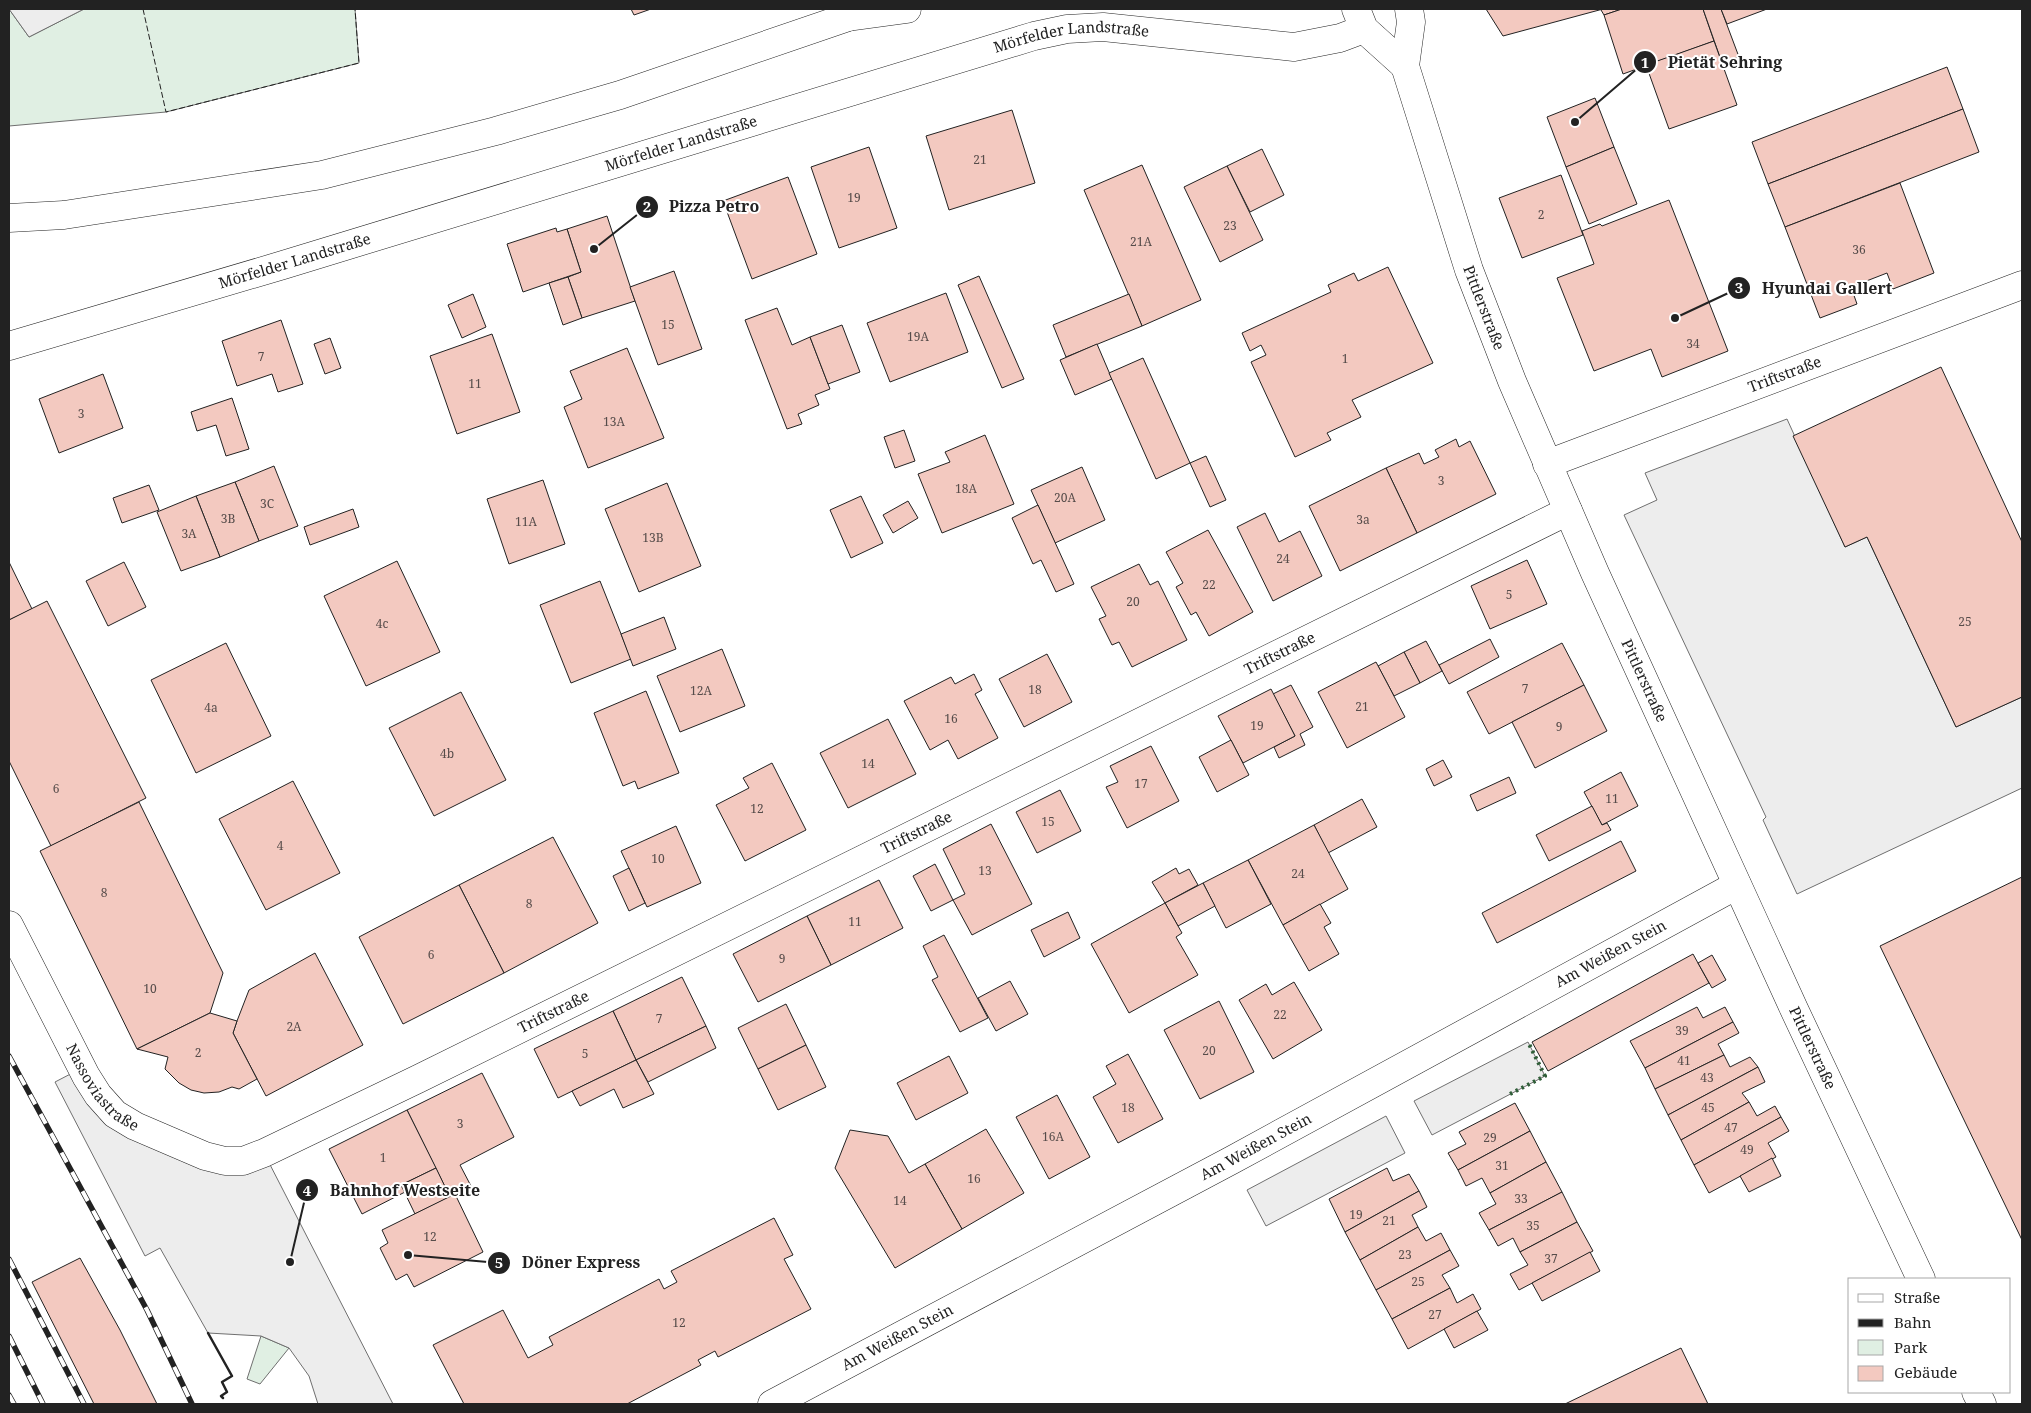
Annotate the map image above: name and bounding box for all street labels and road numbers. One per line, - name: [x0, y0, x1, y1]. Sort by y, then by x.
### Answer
- street label: Mörfelder Landstraße: [991, 16, 1150, 57]
- street label: Mörfelder Landstraße: [602, 110, 759, 175]
- street label: Mörfelder Landstraße: [216, 228, 373, 293]
- street label: Pittlerstraße: [1459, 262, 1510, 353]
- street label: Triftstraße: [1745, 351, 1824, 396]
- street label: Triftstraße: [1240, 626, 1318, 678]
- street label: Pittlerstraße: [1617, 636, 1673, 725]
- street label: Triftstraße: [877, 806, 955, 858]
- street label: Am Weißen Stein: [1551, 914, 1670, 991]
- street label: Triftstraße: [514, 985, 592, 1037]
- street label: Pittlerstraße: [1785, 1003, 1841, 1092]
- street label: Nassoviastraße: [62, 1040, 143, 1135]
- street label: Am Weißen Stein: [1196, 1108, 1315, 1184]
- street label: Am Weißen Stein: [838, 1299, 957, 1374]

